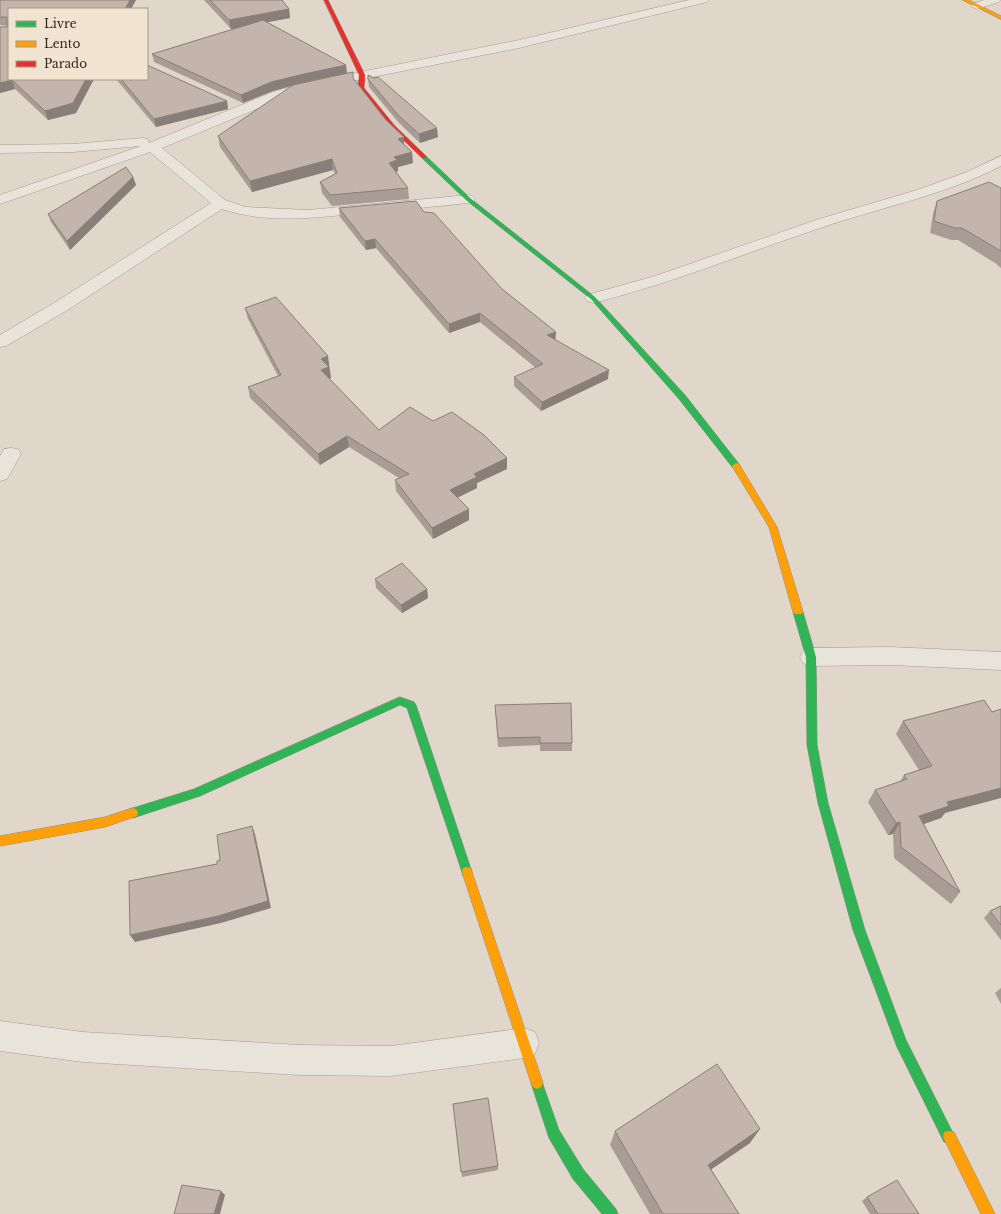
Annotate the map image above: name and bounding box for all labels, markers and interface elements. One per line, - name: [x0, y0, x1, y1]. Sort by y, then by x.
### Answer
- legend: [8, 8, 148, 80]
- text: Livre: [44, 16, 77, 31]
- text: Lento: [44, 36, 80, 51]
- text: Parado: [44, 56, 87, 71]

